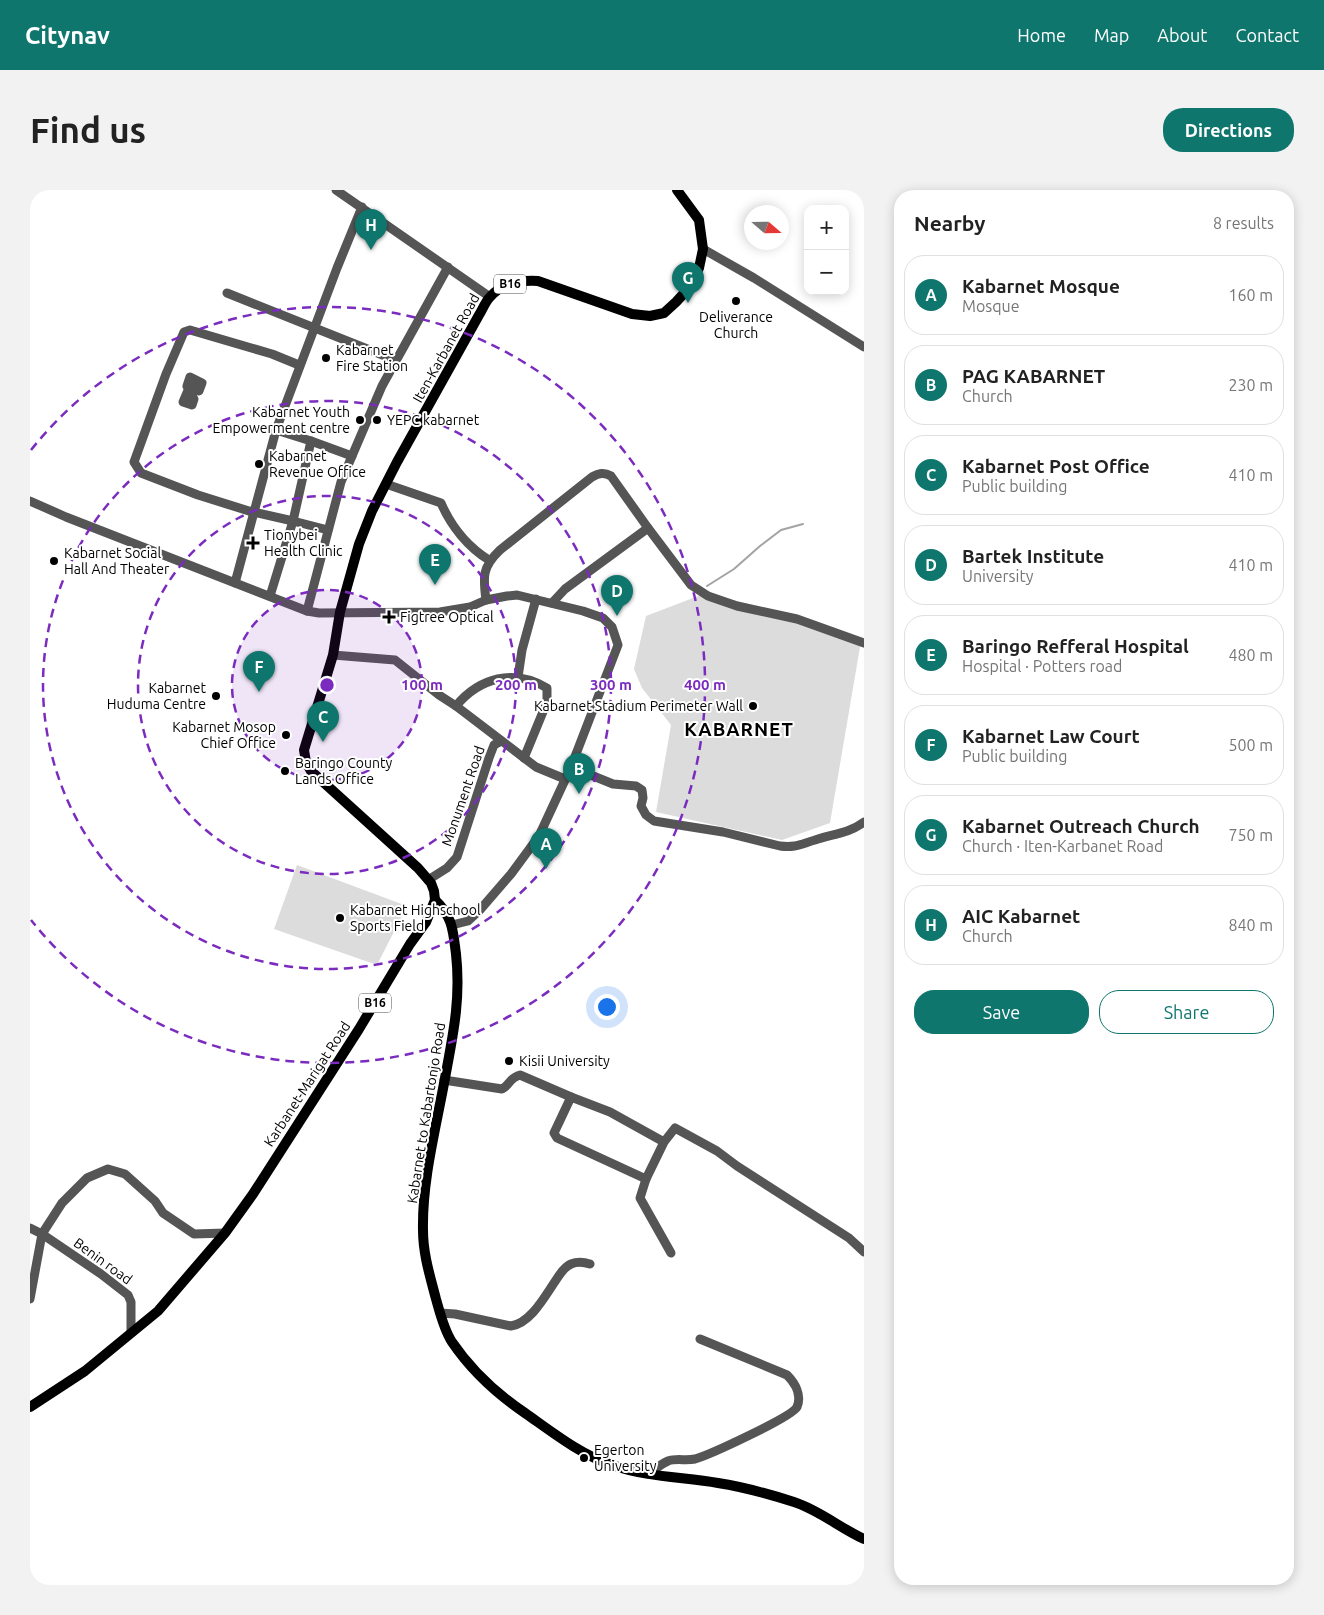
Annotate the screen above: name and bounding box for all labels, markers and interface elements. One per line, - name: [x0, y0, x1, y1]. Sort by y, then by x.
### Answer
- text: Citynav: [25, 22, 110, 49]
- text: Home: [1017, 25, 1066, 45]
- text: Map: [1094, 25, 1129, 45]
- text: About: [1157, 25, 1207, 45]
- text: Contact: [1235, 25, 1299, 45]
- button: Directions: [1163, 108, 1294, 152]
- text: Find us: [30, 110, 146, 150]
- north arrow: [744, 205, 789, 250]
- map controls: [804, 205, 849, 295]
- button: +: [804, 205, 849, 250]
- pin: H: [355, 209, 387, 250]
- text: Nearby: [914, 211, 985, 235]
- text: 8 results: [1213, 214, 1274, 232]
- button: −: [804, 250, 849, 295]
- pin: G: [672, 262, 704, 303]
- road number: B16: [494, 275, 526, 294]
- text: Kabarnet Mosque: [962, 275, 1120, 297]
- text: A: [925, 286, 937, 304]
- text: 160 m: [1228, 286, 1273, 304]
- street label: Iten-Karbanet Road: [409, 291, 483, 405]
- marker: Deliverance Church: [730, 295, 742, 307]
- text: Mosque: [962, 297, 1020, 315]
- place label: Deliverance Church: [699, 309, 773, 341]
- place label: Kabarnet Fire Station: [336, 342, 408, 374]
- marker: Kabarnet Fire Station: [320, 352, 332, 364]
- text: PAG KABARNET: [962, 365, 1105, 387]
- text: B: [926, 376, 936, 394]
- text: 230 m: [1228, 376, 1273, 394]
- text: Church: [962, 387, 1013, 405]
- place label: Kabarnet Youth Empowerment centre: [213, 404, 350, 436]
- place label: YEPC kabarnet: [387, 412, 480, 428]
- marker: Kabarnet Youth Empowerment centre: [354, 414, 366, 426]
- marker: YEPC kabarnet: [371, 414, 383, 426]
- place label: Kabarnet Revenue Office: [269, 448, 366, 480]
- text: Kabarnet Post Office: [962, 455, 1150, 477]
- marker: Kabarnet Revenue Office: [253, 458, 265, 470]
- text: C: [926, 466, 936, 484]
- text: 410 m: [1228, 466, 1273, 484]
- text: Public building: [962, 477, 1067, 495]
- place label: Tionybei Health Clinic: [264, 527, 343, 559]
- marker: Tionybei Health Clinic: [246, 536, 260, 550]
- pin: E: [419, 544, 451, 585]
- place label: Kabarnet Social Hall And Theater: [64, 545, 170, 577]
- text: Bartek Institute: [962, 545, 1104, 567]
- marker: Kabarnet Social Hall And Theater: [48, 555, 60, 567]
- text: D: [925, 556, 937, 574]
- text: 410 m: [1228, 556, 1273, 574]
- text: University: [962, 567, 1033, 585]
- pin: D: [601, 575, 633, 616]
- place label: Figtree Optical: [400, 609, 494, 625]
- marker: Figtree Optical: [382, 610, 396, 624]
- text: Baringo Refferal Hospital: [962, 635, 1189, 657]
- text: E: [926, 646, 936, 664]
- text: 480 m: [1228, 646, 1273, 664]
- pin: F: [243, 651, 275, 692]
- text: Hospital · Potters road: [962, 657, 1122, 675]
- centre of rings: [318, 676, 336, 694]
- text: 100 m: [401, 676, 443, 693]
- text: 200 m: [495, 676, 537, 693]
- text: 300 m: [590, 676, 632, 693]
- text: 400 m: [684, 676, 726, 693]
- place label: Kabarnet Huduma Centre: [107, 680, 206, 712]
- marker: Kabarnet Huduma Centre: [210, 690, 222, 702]
- place label: Kabarnet Stadium Perimeter Wall: [534, 698, 743, 714]
- marker: Kabarnet Stadium Perimeter Wall: [747, 700, 759, 712]
- pin: C: [307, 701, 339, 742]
- district label: KABARNET: [684, 718, 794, 740]
- place label: Kabarnet Mosop Chief Office: [172, 719, 276, 751]
- text: Kabarnet Law Court: [962, 725, 1140, 747]
- marker: Kabarnet Mosop Chief Office: [280, 729, 292, 741]
- text: F: [927, 736, 936, 754]
- text: 500 m: [1228, 736, 1273, 754]
- street label: Monument Road: [438, 744, 488, 848]
- text: Public building: [962, 747, 1067, 765]
- pin: B: [563, 753, 595, 794]
- place label: Baringo County Lands Office: [295, 755, 392, 787]
- marker: Baringo County Lands Office: [279, 765, 291, 777]
- text: Kabarnet Outreach Church: [962, 815, 1200, 837]
- text: G: [925, 826, 937, 844]
- text: 750 m: [1228, 826, 1273, 844]
- pin: A: [530, 828, 562, 869]
- text: Church · Iten-Karbanet Road: [962, 837, 1163, 855]
- place label: Kabarnet Highschool Sports Field: [350, 902, 481, 934]
- text: AIC Kabarnet: [962, 905, 1080, 927]
- marker: Kabarnet Highschool Sports Field: [334, 912, 346, 924]
- text: H: [925, 916, 937, 934]
- text: 840 m: [1228, 916, 1273, 934]
- text: Church: [962, 927, 1013, 945]
- button: Save: [914, 990, 1089, 1034]
- button: Share: [1099, 990, 1274, 1034]
- road number: B16: [359, 994, 391, 1012]
- your location: [594, 994, 620, 1020]
- street label: Karbanet-Marigat Road: [261, 1019, 353, 1149]
- street label: Kabarnet to Kabartonjo Road: [404, 1021, 448, 1205]
- place label: Kisii University: [519, 1053, 610, 1069]
- marker: Kisii University: [503, 1055, 515, 1067]
- street label: Benin road: [71, 1235, 135, 1287]
- place label: Egerton University: [594, 1442, 657, 1474]
- marker: Egerton University: [578, 1452, 590, 1464]

